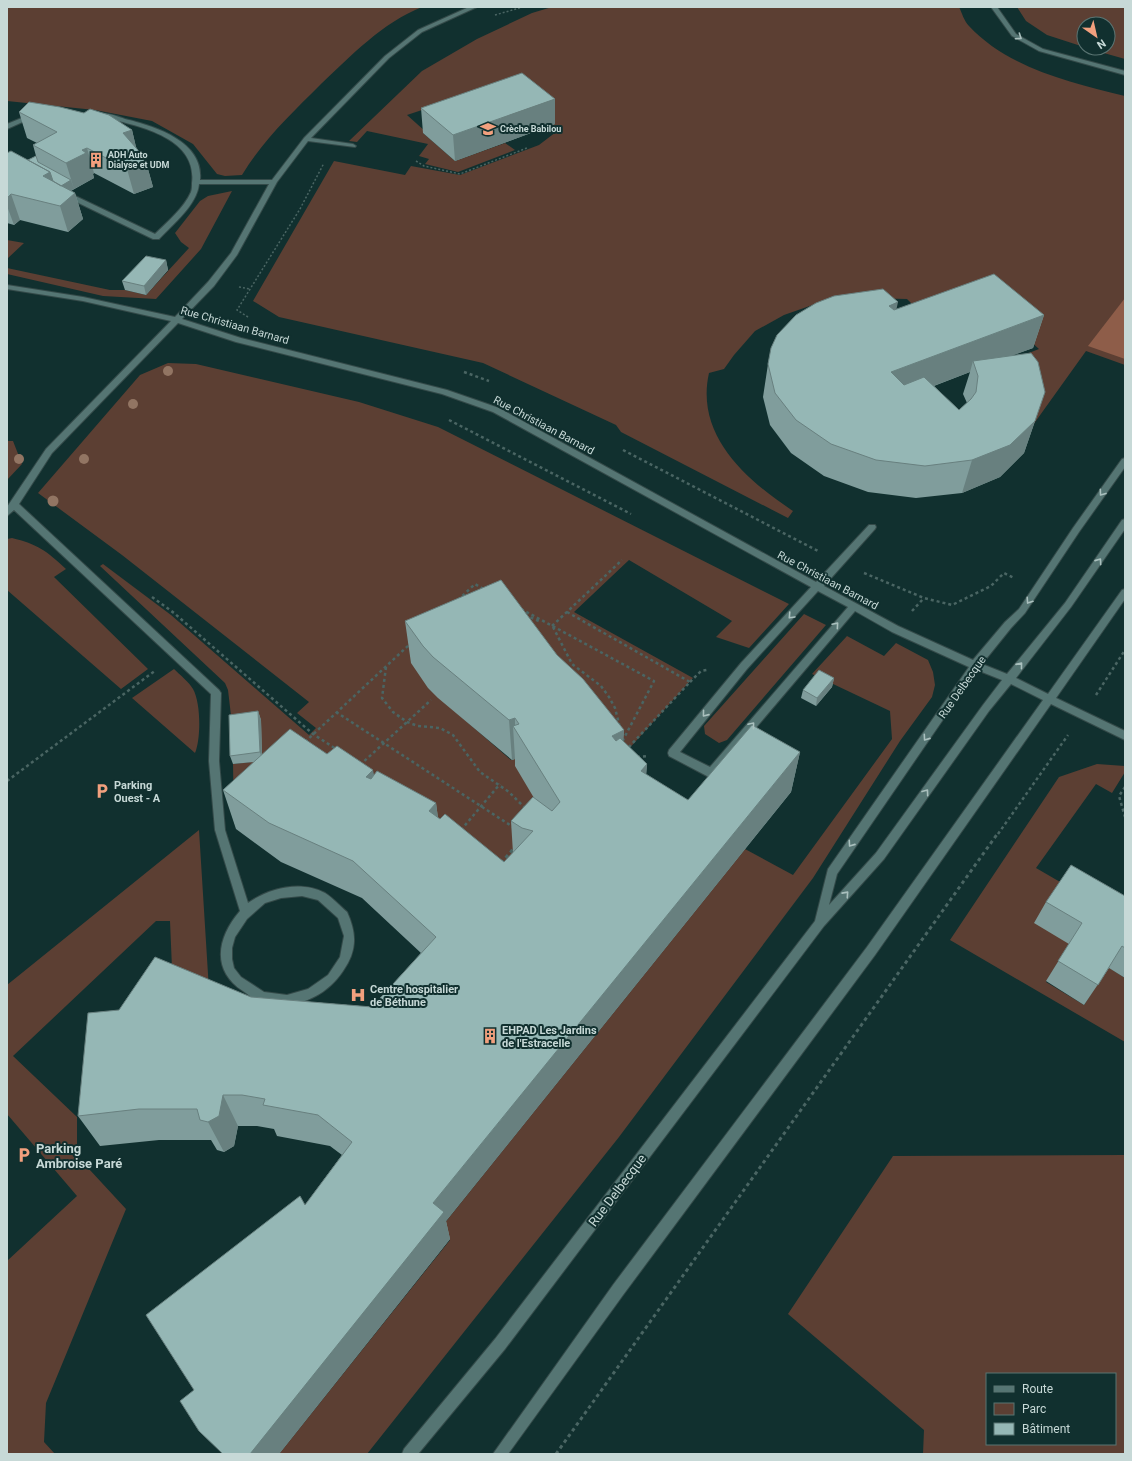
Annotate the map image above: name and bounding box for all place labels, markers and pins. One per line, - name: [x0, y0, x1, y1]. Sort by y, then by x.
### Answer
- school or university icon: Crèche Babilou: [479, 120, 497, 138]
- place label: Crèche Babilou: [500, 124, 561, 134]
- place label: ADH Auto Dialyse et UDM: [108, 150, 170, 170]
- building icon: ADH Auto Dialyse et UDM: [87, 151, 105, 169]
- place label: Parking Ouest - A: [114, 779, 161, 805]
- parking icon: Parking Ouest - A: [93, 782, 111, 800]
- place label: Centre hospitalier de Béthune: [370, 983, 458, 1009]
- hospital icon: Centre hospitalier de Béthune: [349, 986, 367, 1004]
- place label: EHPAD Les Jardins de l'Estracelle: [502, 1024, 597, 1050]
- building icon: EHPAD Les Jardins de l'Estracelle: [481, 1027, 499, 1045]
- place label: Parking Ambroise Paré: [36, 1141, 122, 1171]
- parking icon: Parking Ambroise Paré: [15, 1146, 33, 1164]

